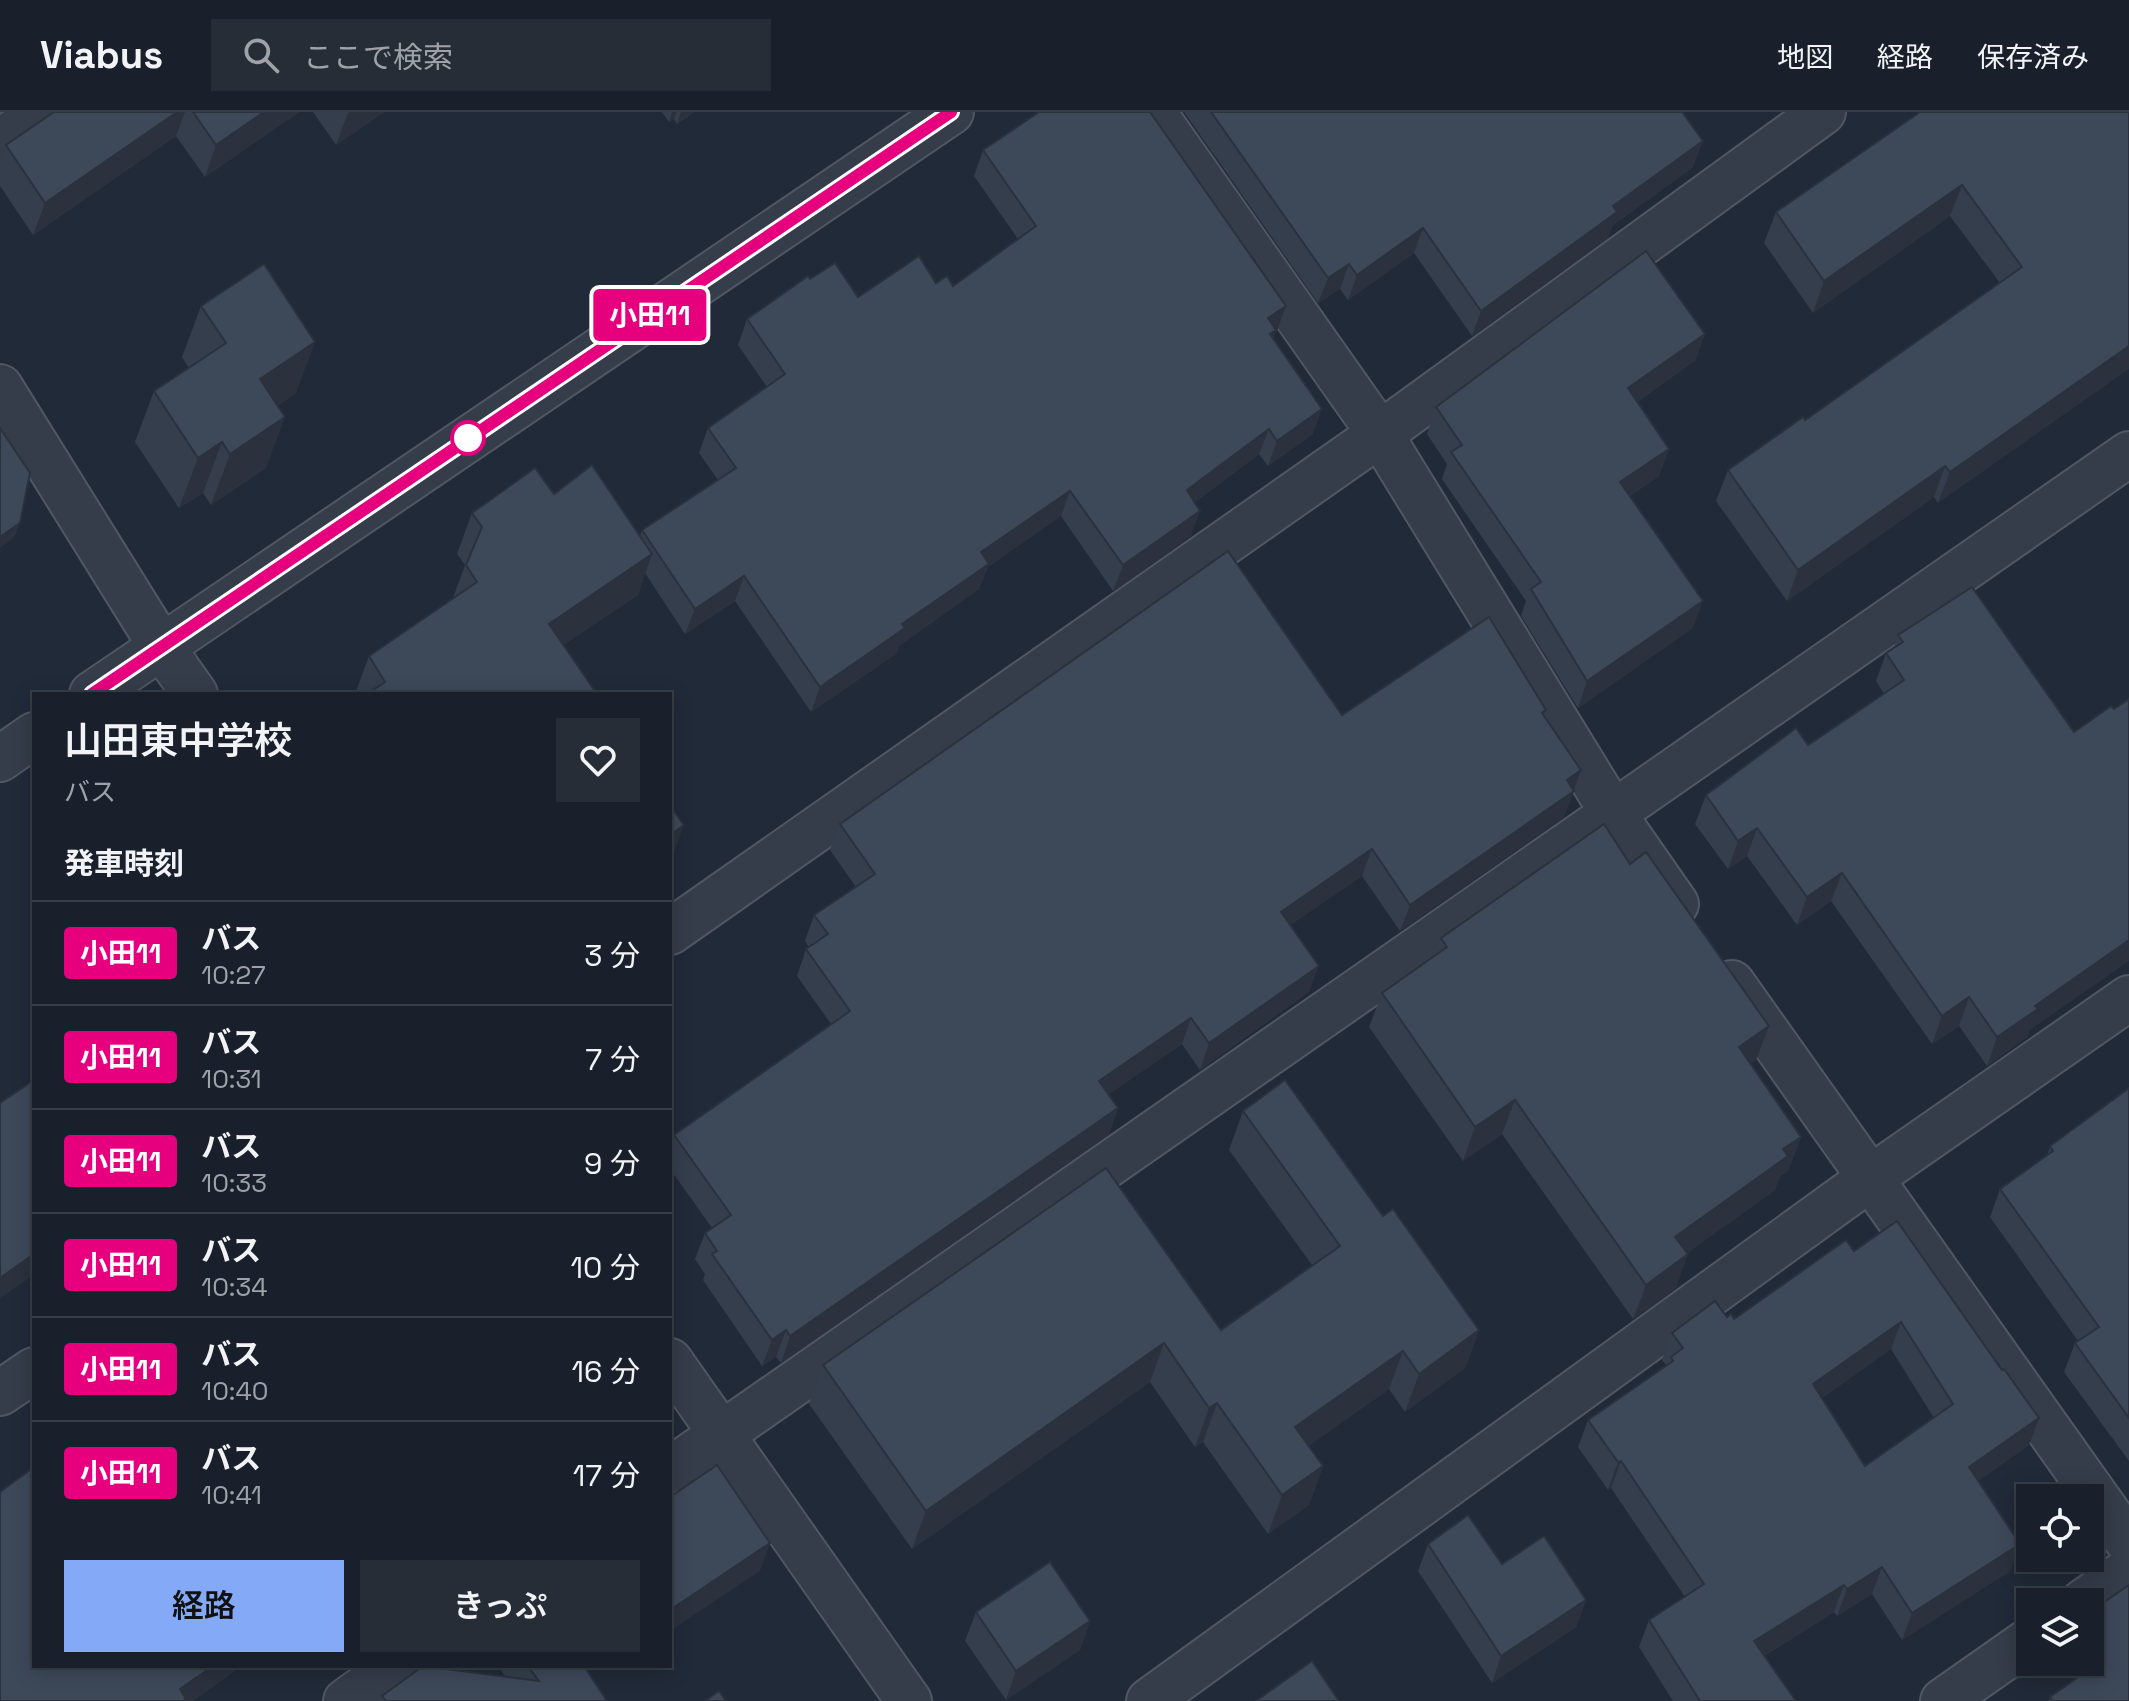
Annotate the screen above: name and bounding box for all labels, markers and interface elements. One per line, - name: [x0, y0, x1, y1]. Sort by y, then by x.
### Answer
- search box: [211, 19, 771, 91]
- text: Viabus: [40, 31, 163, 79]
- icon: search: [239, 33, 283, 77]
- text: ここで検索: [303, 38, 453, 77]
- text: 地図: [1777, 39, 1833, 75]
- text: 経路: [1877, 39, 1933, 75]
- text: 保存済み: [1977, 39, 2089, 75]
- line badge: 小田11: [594, 289, 706, 341]
- text: 小田11: [609, 297, 691, 333]
- unlabelled marker: [451, 421, 485, 455]
- text: 山田東中学校: [64, 717, 292, 765]
- button: heart: [556, 718, 640, 802]
- text: バス: [64, 775, 116, 809]
- text: 発車時刻: [64, 844, 184, 883]
- text: バス: [201, 919, 261, 958]
- text: 小田11: [80, 935, 161, 971]
- text: 3 分: [584, 936, 640, 975]
- text: 10:27: [201, 958, 266, 992]
- text: バス: [201, 1023, 261, 1062]
- text: 小田11: [80, 1039, 161, 1075]
- text: 7 分: [585, 1040, 640, 1079]
- text: 10:31: [201, 1062, 262, 1096]
- text: バス: [201, 1127, 261, 1166]
- text: 小田11: [80, 1143, 161, 1179]
- text: 9 分: [584, 1144, 640, 1183]
- text: 10:33: [201, 1166, 267, 1200]
- text: バス: [201, 1231, 261, 1270]
- text: 小田11: [80, 1247, 161, 1283]
- text: 10 分: [571, 1248, 640, 1287]
- text: 10:34: [201, 1270, 267, 1304]
- text: バス: [201, 1335, 261, 1374]
- text: 小田11: [80, 1351, 161, 1387]
- text: 16 分: [571, 1352, 640, 1391]
- text: 10:40: [201, 1374, 268, 1408]
- text: バス: [201, 1439, 261, 1478]
- text: 小田11: [80, 1455, 161, 1491]
- text: 17 分: [573, 1456, 640, 1495]
- text: 10:41: [201, 1478, 262, 1512]
- map controls: [2016, 1484, 2104, 1676]
- button: locate: [2016, 1484, 2104, 1572]
- button: 経路: [64, 1560, 344, 1652]
- button: きっぷ: [360, 1560, 640, 1652]
- button: layers: [2016, 1588, 2104, 1676]

